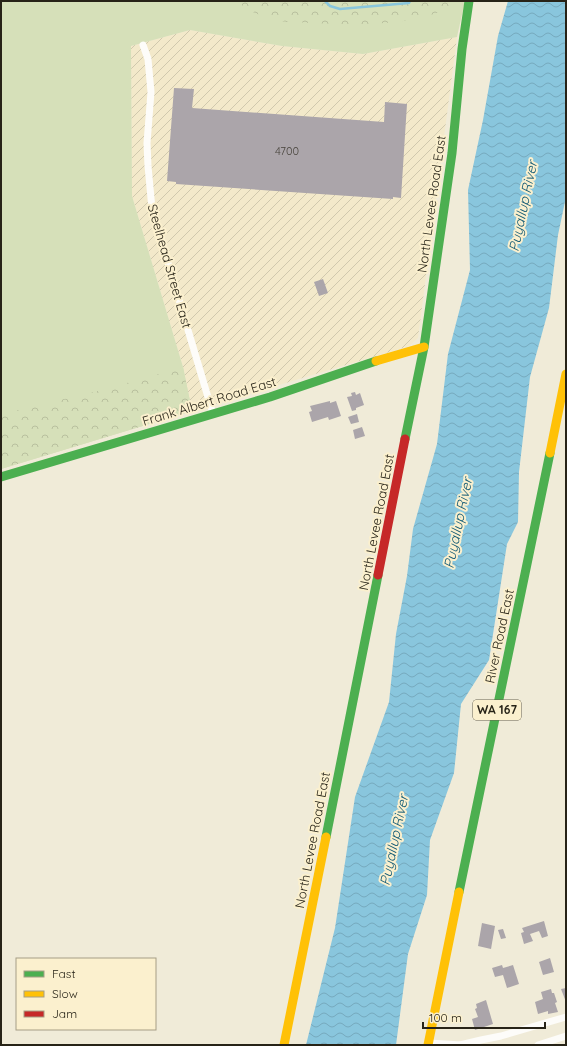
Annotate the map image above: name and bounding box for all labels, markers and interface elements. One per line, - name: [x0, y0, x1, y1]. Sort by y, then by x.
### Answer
- street label: North Levee Road East: [413, 134, 449, 274]
- house number: 4700: [275, 144, 299, 158]
- water label: Puyallup River: [505, 157, 542, 253]
- street label: Steelhead Street East: [145, 202, 195, 330]
- street label: Frank Albert Road East: [140, 373, 278, 429]
- street label: North Levee Road East: [355, 453, 397, 591]
- water label: Puyallup River: [440, 474, 477, 570]
- street label: River Road East: [481, 587, 517, 685]
- road number: WA 167: [473, 700, 521, 720]
- street label: North Levee Road East: [291, 771, 333, 909]
- water label: Puyallup River: [376, 791, 413, 887]
- legend: [16, 958, 156, 1030]
- text: Fast: [52, 966, 76, 981]
- text: Slow: [52, 986, 78, 1001]
- scale bar: [423, 1004, 545, 1030]
- text: Jam: [52, 1006, 77, 1021]
- text: 100 m: [429, 1010, 462, 1025]

